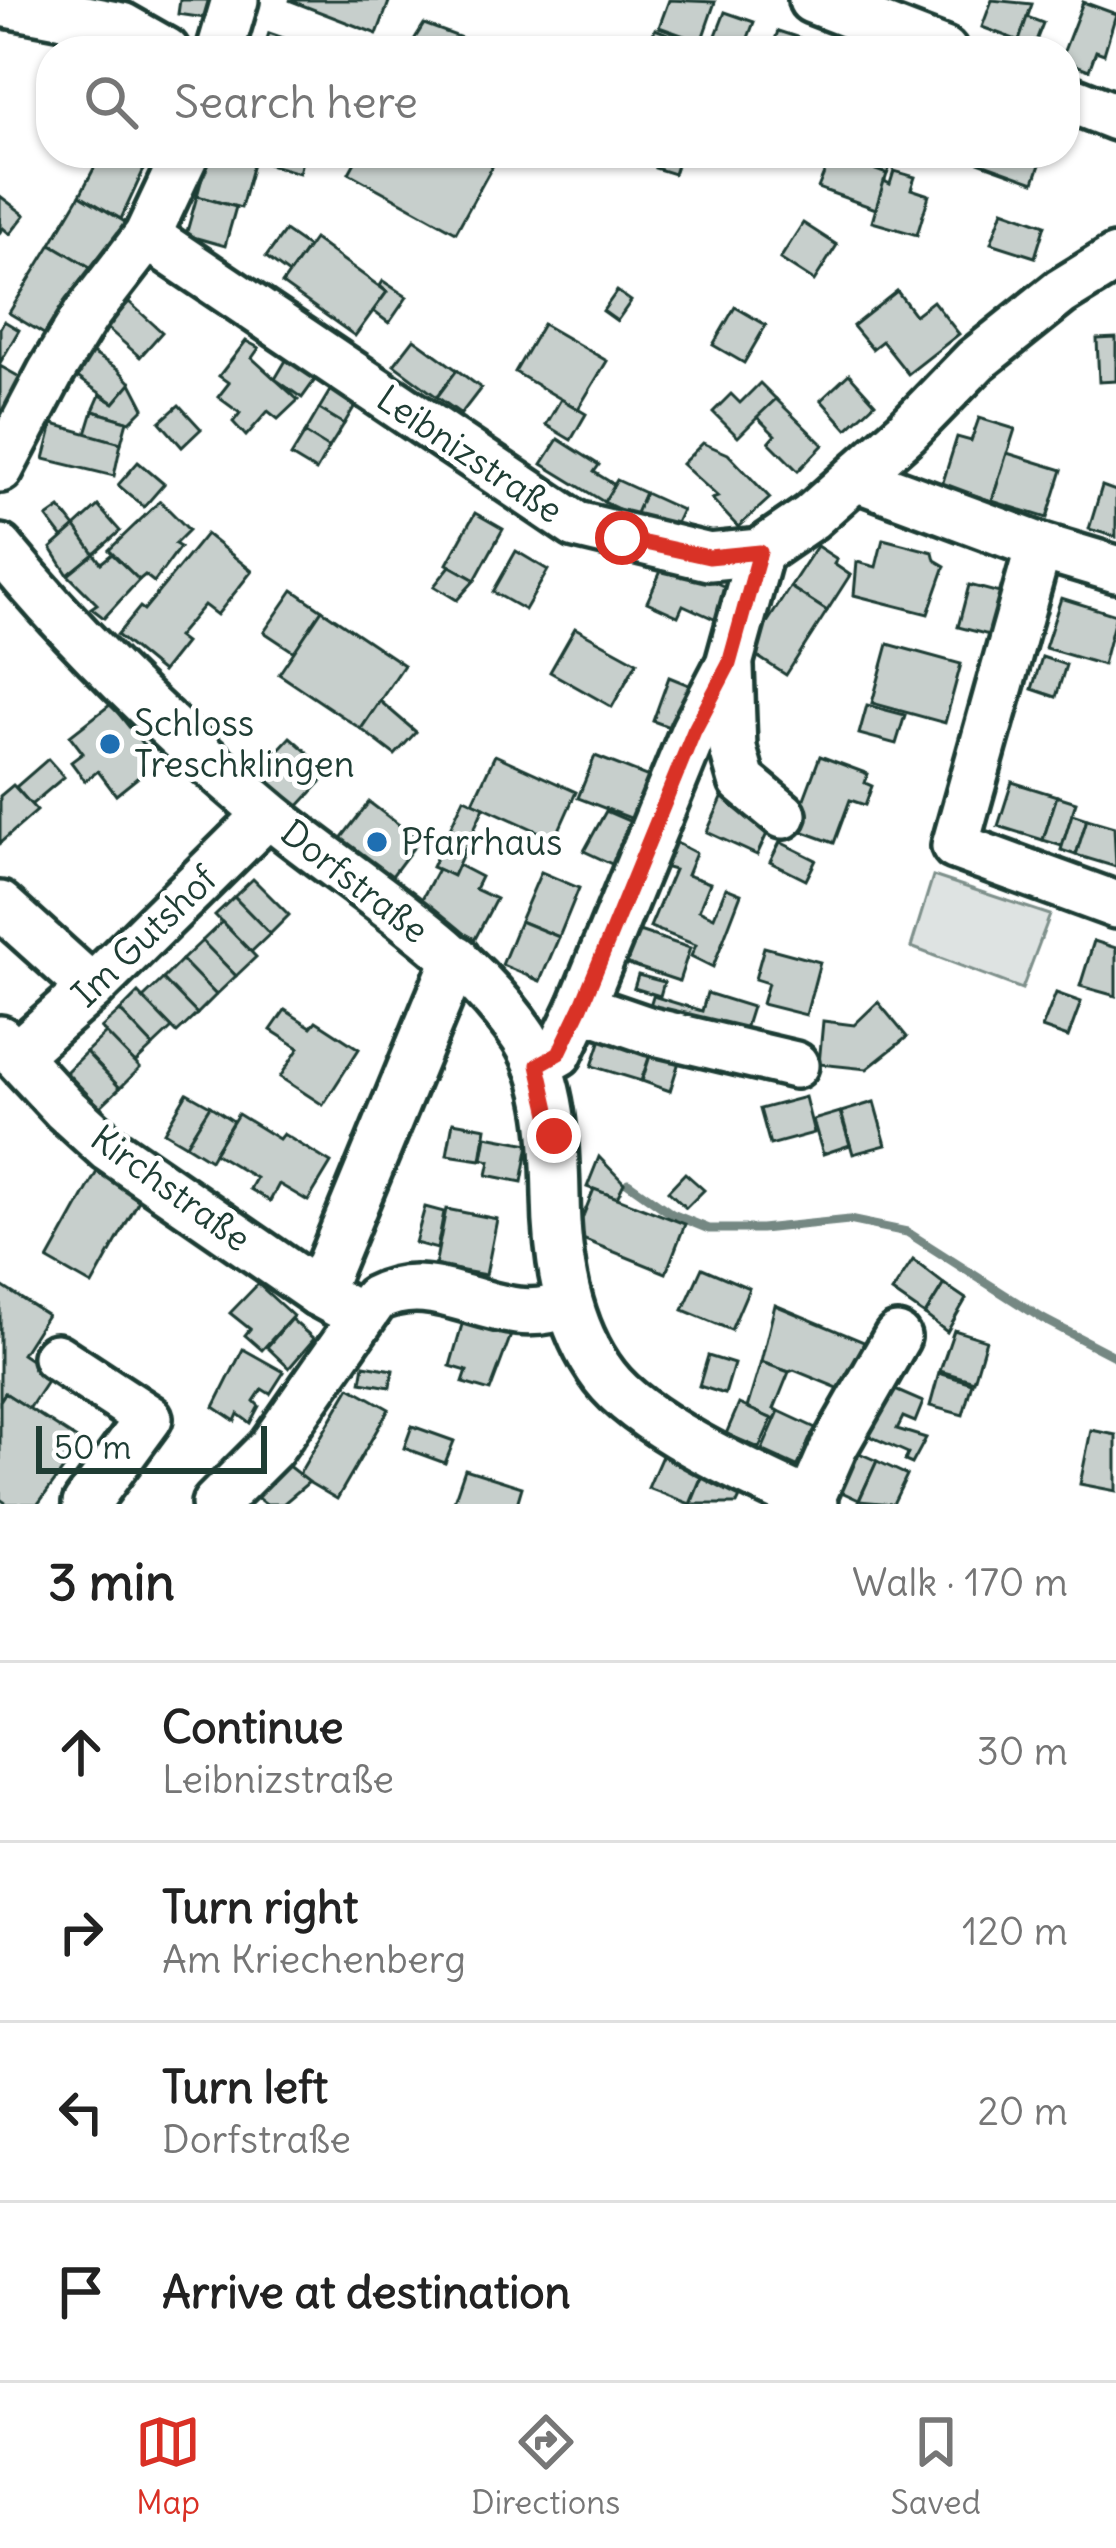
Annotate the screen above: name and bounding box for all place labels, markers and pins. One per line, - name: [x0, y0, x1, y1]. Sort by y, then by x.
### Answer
- place label: Schloss Treschklingen: [134, 701, 355, 787]
- marker: Schloss Treschklingen: [97, 731, 123, 757]
- place label: Pfarrhaus: [401, 820, 562, 865]
- marker: Pfarrhaus: [364, 829, 390, 855]

